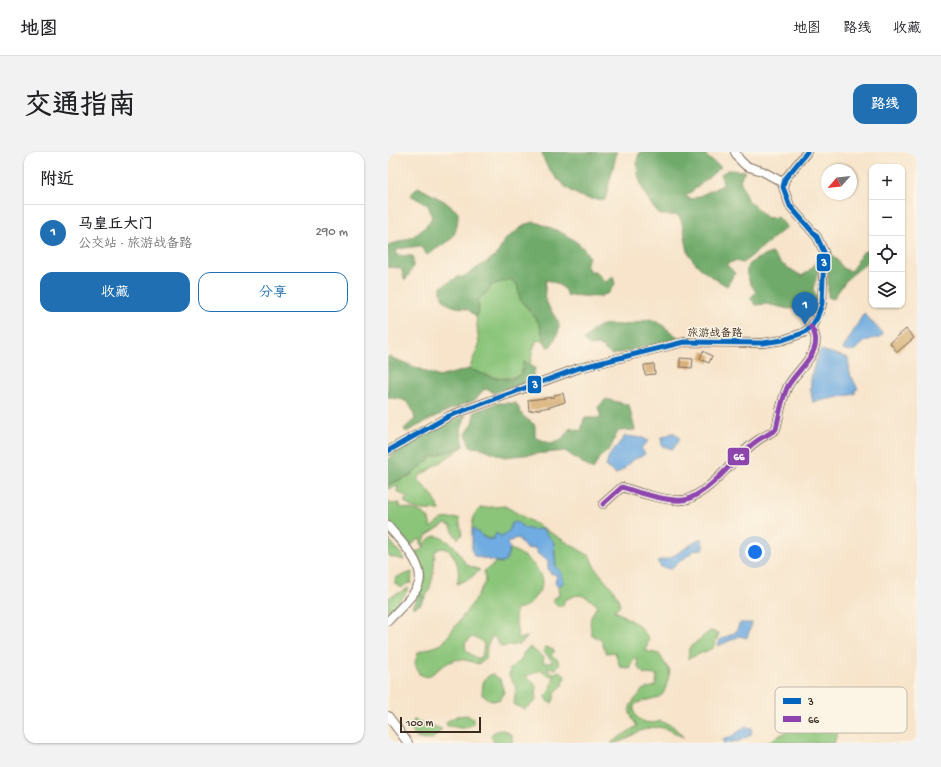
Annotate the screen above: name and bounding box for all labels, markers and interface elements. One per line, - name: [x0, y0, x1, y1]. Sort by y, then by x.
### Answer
- text: 地图: [20, 19, 58, 42]
- text: 地图: [793, 21, 821, 38]
- text: 路线: [843, 21, 871, 38]
- text: 收藏: [893, 21, 921, 38]
- button: 路线: [853, 84, 917, 124]
- text: 交通指南: [24, 91, 136, 124]
- north arrow: [821, 164, 857, 200]
- map controls: [869, 164, 905, 308]
- button: +: [869, 164, 905, 200]
- text: 附近: [40, 171, 74, 191]
- button: −: [869, 200, 905, 236]
- text: 马皇丘大门: [78, 216, 153, 234]
- text: 1: [50, 225, 56, 240]
- text: 290 m: [315, 225, 348, 240]
- button: locate: [869, 236, 905, 272]
- text: 公交站 · 旅游战备路: [78, 237, 192, 252]
- line badge: 3: [816, 253, 831, 272]
- text: 3: [820, 258, 827, 270]
- button: 收藏: [40, 272, 190, 312]
- button: 分享: [198, 272, 348, 312]
- button: layers: [869, 272, 905, 308]
- pin: 1: [792, 292, 818, 325]
- street label: 旅游战备路: [688, 327, 743, 340]
- line badge: 3: [527, 375, 542, 394]
- text: 3: [531, 380, 538, 392]
- line badge: 66: [727, 447, 750, 466]
- text: 66: [733, 452, 745, 464]
- your location: [745, 542, 765, 562]
- legend: [775, 687, 907, 733]
- text: 3: [807, 697, 814, 709]
- scale bar: [400, 715, 481, 734]
- text: 66: [808, 715, 820, 727]
- text: 100 m: [406, 718, 433, 730]

